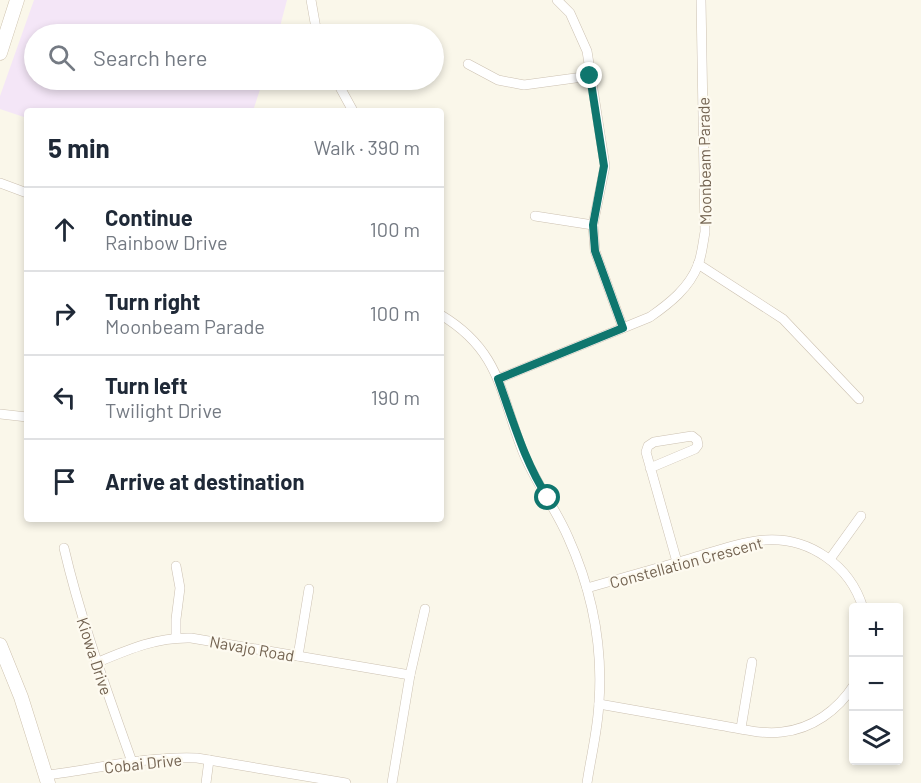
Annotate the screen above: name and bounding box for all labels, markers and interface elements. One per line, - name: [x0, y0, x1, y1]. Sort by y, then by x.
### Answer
- search box: [24, 24, 444, 90]
- icon: search: [45, 41, 78, 74]
- text: Search here: [93, 44, 207, 70]
- route end: [576, 62, 602, 88]
- street label: Moonbeam Parade: [693, 97, 715, 225]
- text: 5 min: [48, 132, 110, 163]
- text: Walk · 390 m: [314, 135, 420, 159]
- text: Continue: [105, 204, 193, 230]
- icon: ahead: [48, 213, 81, 246]
- text: 100 m: [370, 217, 420, 241]
- text: Rainbow Drive: [105, 230, 228, 254]
- text: Turn right: [105, 288, 200, 314]
- icon: right: [48, 297, 81, 330]
- text: 100 m: [370, 301, 420, 325]
- text: Moonbeam Parade: [105, 314, 265, 338]
- text: Turn left: [105, 372, 188, 398]
- icon: left: [48, 381, 81, 414]
- text: 190 m: [371, 385, 420, 409]
- text: Twilight Drive: [105, 398, 222, 422]
- icon: arrive: [48, 465, 81, 498]
- text: Arrive at destination: [105, 468, 304, 494]
- route start: [534, 484, 560, 510]
- street label: Constellation Crescent: [607, 532, 765, 592]
- map controls: [849, 603, 903, 765]
- button: +: [849, 603, 903, 657]
- street label: Kiowa Drive: [74, 615, 116, 697]
- street label: Navajo Road: [208, 631, 296, 665]
- button: −: [849, 657, 903, 711]
- button: layers: [849, 711, 903, 765]
- street label: Cobai Drive: [103, 749, 183, 777]

